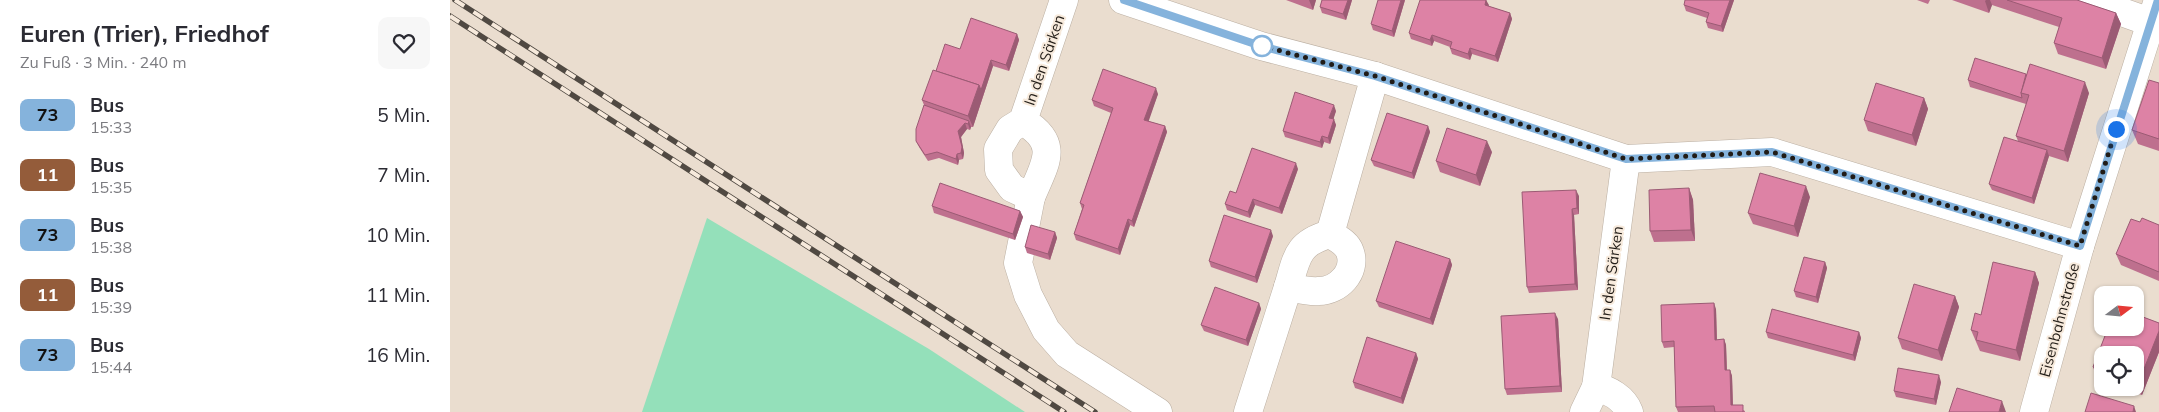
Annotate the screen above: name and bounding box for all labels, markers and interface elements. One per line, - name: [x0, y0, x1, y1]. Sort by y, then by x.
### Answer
- street label: In den Särken: [1020, 12, 1068, 108]
- button: heart: [378, 17, 430, 69]
- text: Euren (Trier), Friedhof: [20, 18, 269, 48]
- unlabelled marker: [1251, 35, 1273, 57]
- text: Zu Fuß · 3 Min. · 240 m: [20, 52, 186, 72]
- text: Bus: [90, 93, 124, 117]
- text: 73: [37, 103, 58, 126]
- text: 5 Min.: [377, 103, 430, 127]
- text: 15:33: [90, 117, 132, 137]
- your location: [2104, 117, 2129, 142]
- text: Bus: [90, 153, 124, 177]
- text: 11: [37, 163, 58, 186]
- text: 7 Min.: [377, 163, 430, 187]
- text: 15:35: [90, 177, 132, 197]
- text: Bus: [90, 213, 124, 237]
- text: 73: [37, 223, 58, 246]
- text: 10 Min.: [366, 223, 430, 247]
- street label: In den Särken: [1595, 225, 1627, 321]
- text: 15:38: [90, 237, 132, 257]
- street label: Eisenbahnstraße: [2035, 261, 2083, 379]
- text: Bus: [90, 273, 124, 297]
- text: 11: [37, 283, 58, 306]
- text: 11 Min.: [366, 283, 430, 307]
- north arrow: [2094, 286, 2144, 336]
- map controls: [2094, 286, 2144, 396]
- text: 15:39: [90, 297, 132, 317]
- text: Bus: [90, 333, 124, 357]
- text: 73: [37, 343, 58, 366]
- text: 16 Min.: [366, 343, 430, 367]
- button: locate: [2094, 346, 2144, 396]
- text: 15:44: [90, 357, 132, 377]

